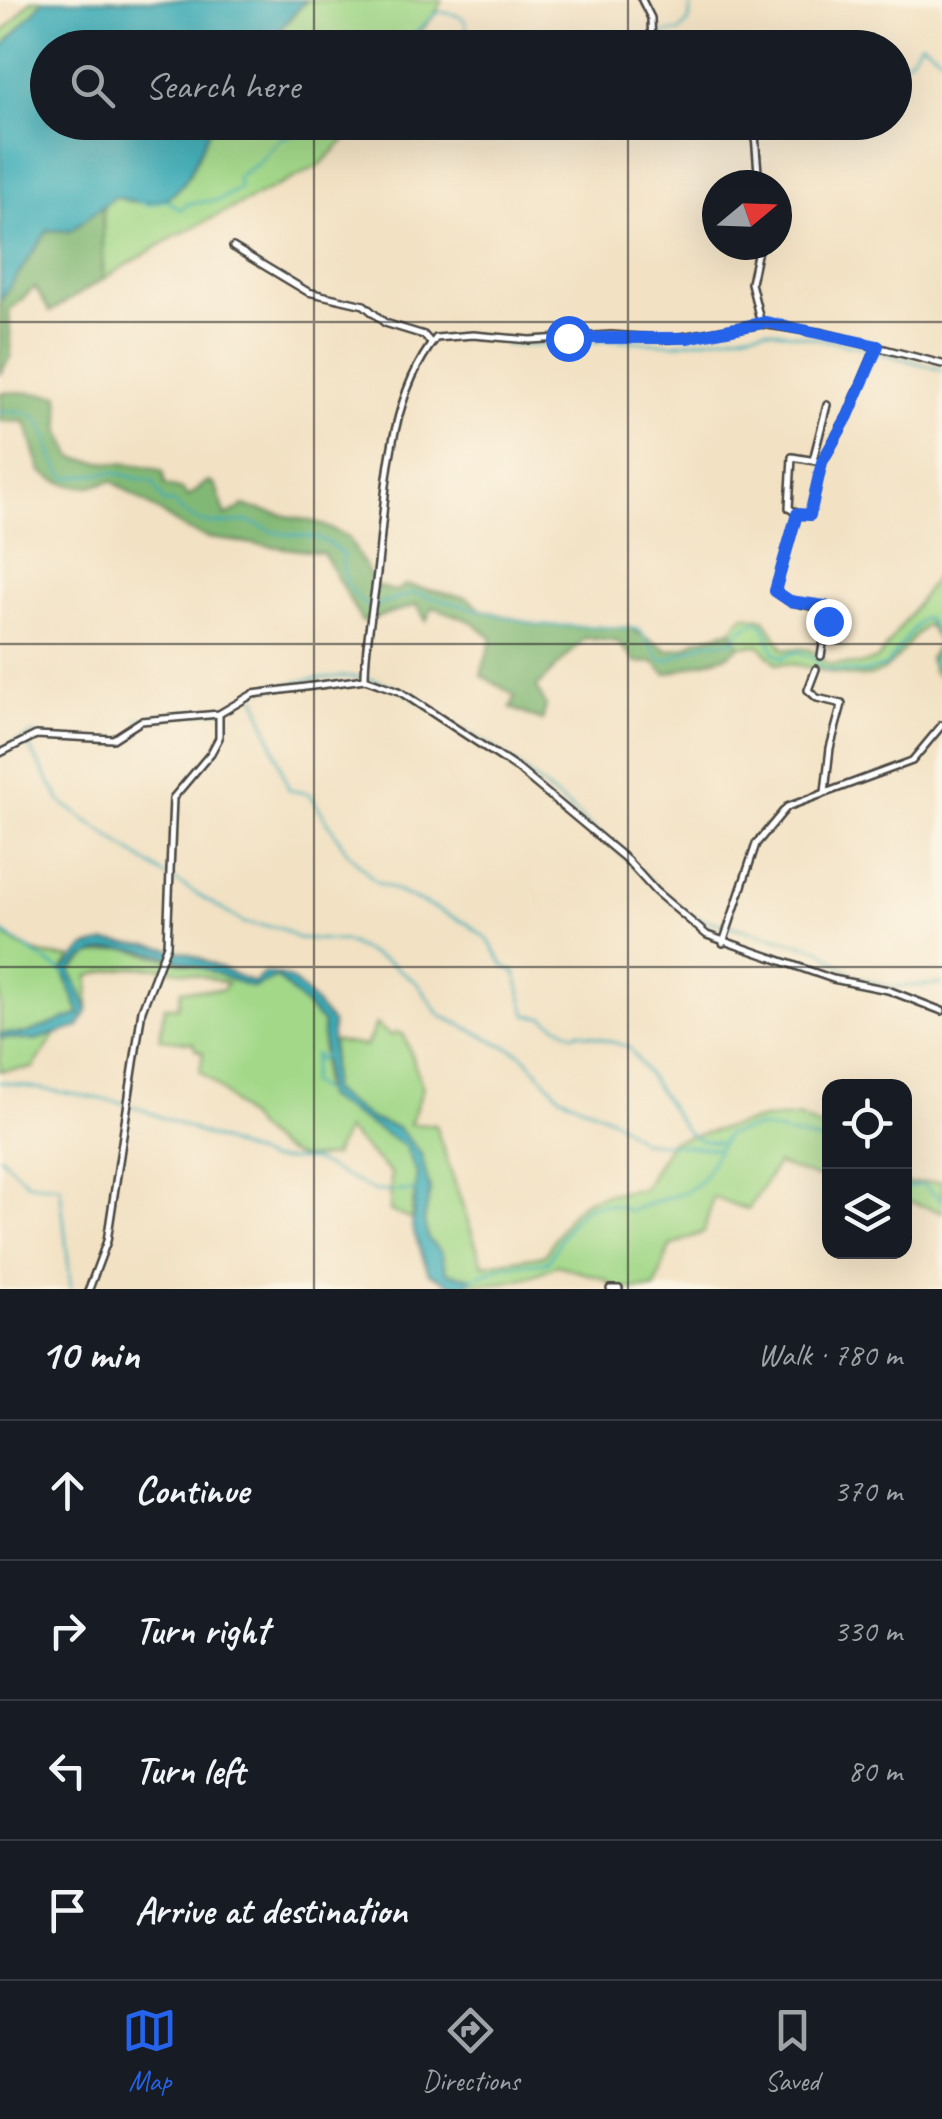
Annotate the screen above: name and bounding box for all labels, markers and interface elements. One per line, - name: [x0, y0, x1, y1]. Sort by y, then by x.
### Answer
- search box: [30, 30, 912, 140]
- icon: search: [65, 58, 120, 113]
- text: Search here: [145, 62, 300, 109]
- north arrow: [702, 170, 792, 260]
- route start: [546, 316, 592, 362]
- route end: [806, 599, 852, 645]
- map controls: [822, 1079, 912, 1259]
- button: locate: [822, 1079, 912, 1169]
- button: layers: [822, 1169, 912, 1259]
- text: 10 min: [40, 1328, 139, 1381]
- text: Walk · 780 m: [758, 1334, 902, 1375]
- icon: ahead: [40, 1463, 95, 1518]
- text: Continue: [135, 1467, 249, 1514]
- text: 370 m: [833, 1470, 902, 1511]
- icon: right: [40, 1603, 95, 1658]
- text: Turn right: [135, 1607, 269, 1654]
- text: 330 m: [833, 1610, 902, 1651]
- icon: left: [40, 1743, 95, 1798]
- text: Turn left: [135, 1747, 245, 1794]
- text: 80 m: [848, 1750, 902, 1791]
- icon: arrive: [40, 1883, 95, 1938]
- text: Arrive at destination: [135, 1887, 407, 1934]
- tab: Map: [122, 2003, 177, 2098]
- tab: Directions: [422, 2003, 520, 2098]
- tab: Saved: [765, 2003, 820, 2098]

